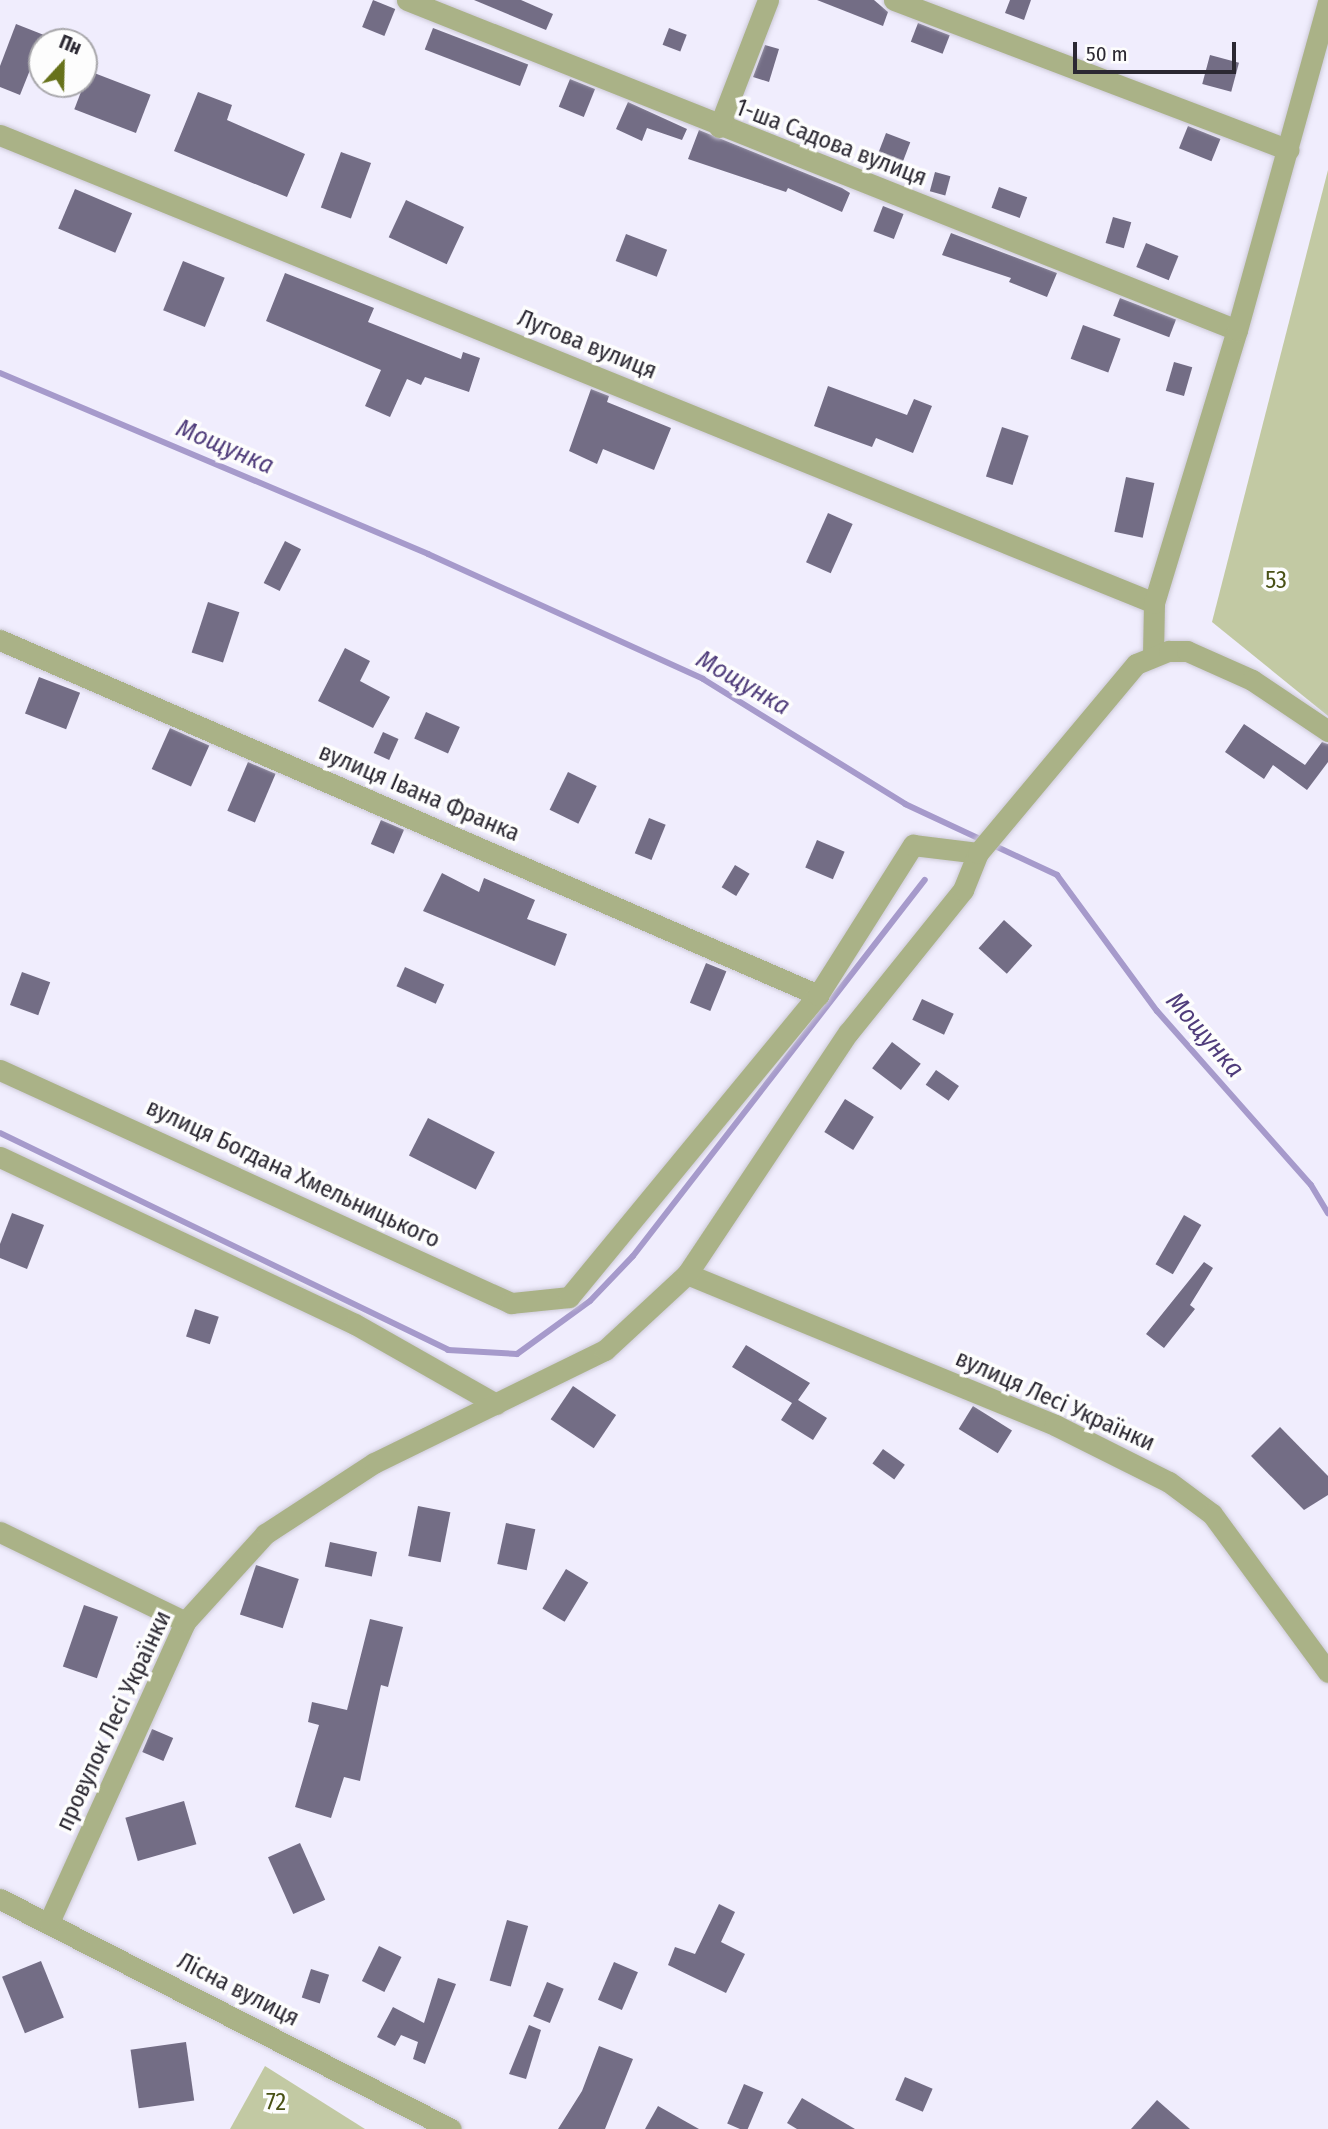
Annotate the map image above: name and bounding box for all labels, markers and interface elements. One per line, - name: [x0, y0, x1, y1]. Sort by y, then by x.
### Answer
- north arrow: [28, 28, 98, 98]
- scale bar: [1076, 28, 1239, 72]
- text: Пн: [56, 30, 85, 60]
- text: 50 m: [1086, 41, 1128, 67]
- street label: 1-ша Садова вулиця: [731, 93, 931, 193]
- street label: Лугова вулиця: [513, 304, 661, 386]
- water label: Мощунка: [171, 413, 279, 481]
- park label: 53: [1265, 567, 1287, 595]
- water label: Мощунка: [691, 644, 795, 722]
- street label: вулиця Івана Франка: [314, 738, 524, 848]
- water label: Мощунка: [1159, 986, 1251, 1084]
- street label: вулиця Богдана Хмельницького: [141, 1093, 445, 1255]
- street label: вулиця Лесі Українки: [951, 1344, 1159, 1458]
- street label: провулок Лесі Українки: [50, 1606, 178, 1836]
- street label: Лісна вулиця: [172, 1947, 304, 2033]
- park label: 72: [266, 2089, 286, 2117]

